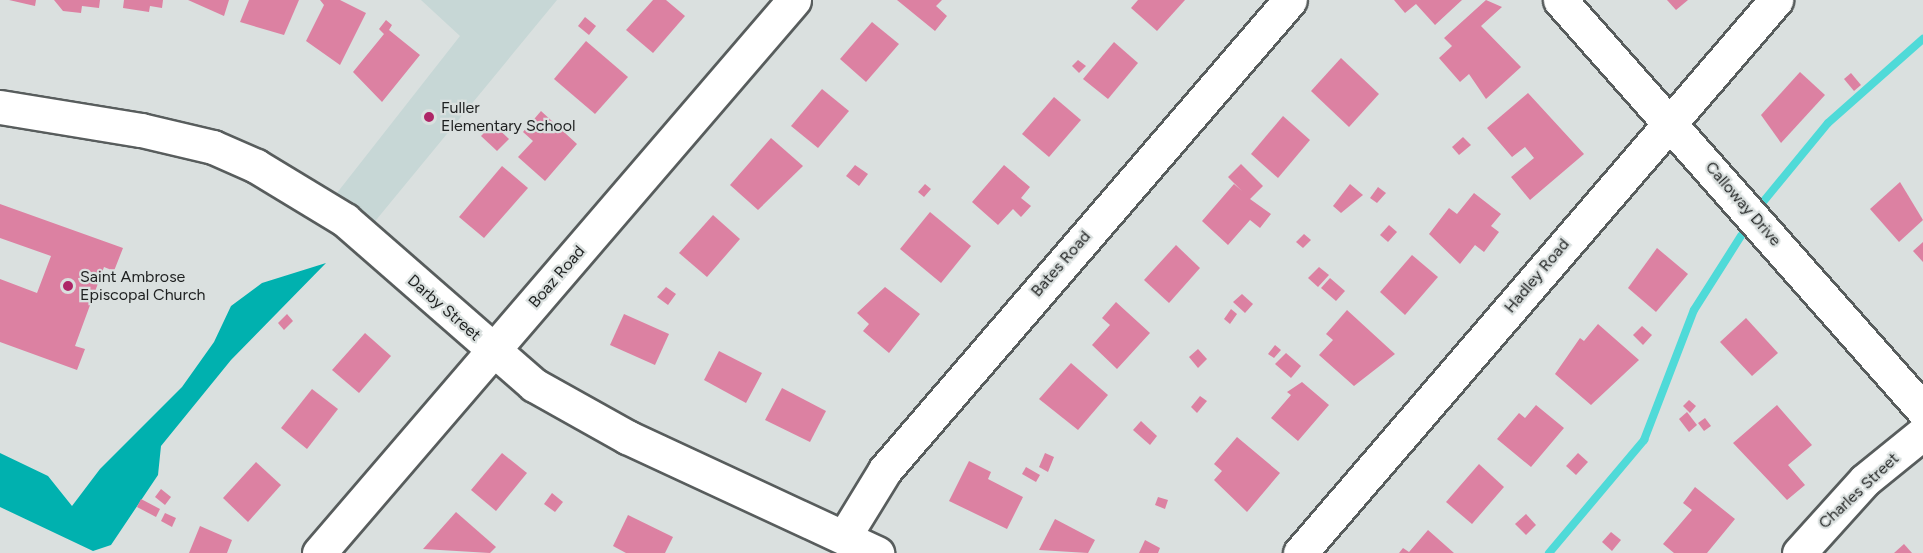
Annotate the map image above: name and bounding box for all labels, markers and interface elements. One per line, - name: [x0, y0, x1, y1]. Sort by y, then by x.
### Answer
- place label: Fuller Elementary School: [441, 98, 575, 136]
- marker: Fuller Elementary School: [422, 110, 436, 124]
- street label: Calloway Drive: [1701, 158, 1785, 250]
- street label: Bates Road: [1027, 227, 1095, 301]
- street label: Hadley Road: [1500, 235, 1574, 317]
- street label: Boaz Road: [525, 242, 589, 312]
- place label: Saint Ambrose Episcopal Church: [80, 267, 206, 305]
- street label: Darby Street: [403, 271, 485, 345]
- marker: Saint Ambrose Episcopal Church: [61, 279, 75, 293]
- street label: Charles Street: [1815, 449, 1903, 533]

